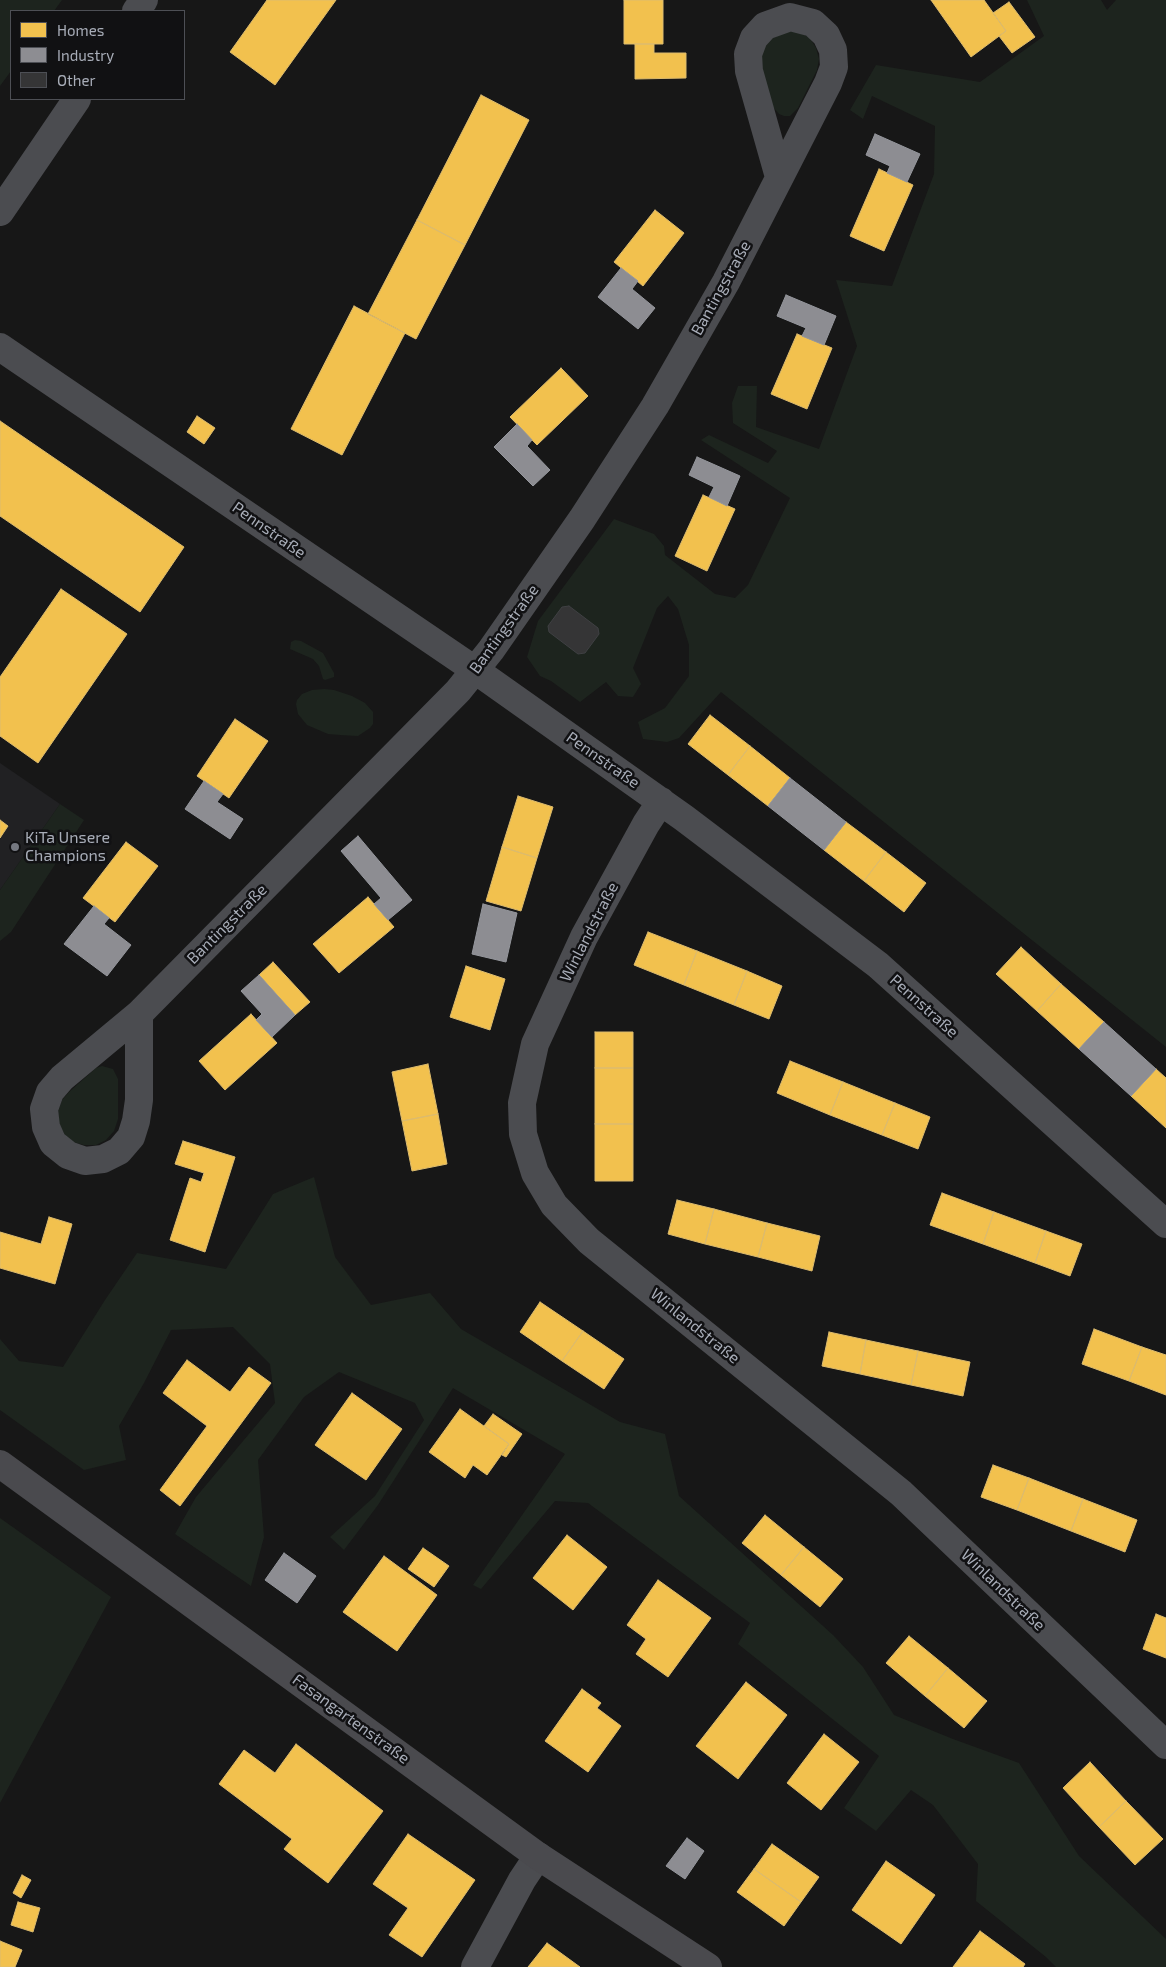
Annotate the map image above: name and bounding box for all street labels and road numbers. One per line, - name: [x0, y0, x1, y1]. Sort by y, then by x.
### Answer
- street label: Bantingstraße: [687, 237, 755, 339]
- street label: Pennstraße: [229, 498, 309, 562]
- street label: Bantingstraße: [465, 581, 543, 677]
- street label: Pennstraße: [563, 728, 643, 792]
- street label: Winlandstraße: [556, 879, 622, 985]
- street label: Bantingstraße: [183, 880, 271, 968]
- street label: Pennstraße: [886, 970, 962, 1042]
- street label: Winlandstraße: [647, 1284, 743, 1368]
- street label: Winlandstraße: [957, 1545, 1049, 1635]
- street label: Fasangartenstraße: [289, 1670, 413, 1768]

